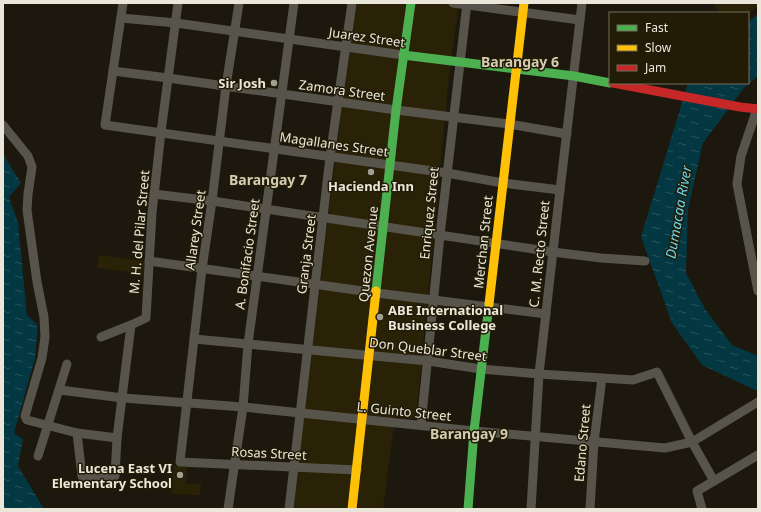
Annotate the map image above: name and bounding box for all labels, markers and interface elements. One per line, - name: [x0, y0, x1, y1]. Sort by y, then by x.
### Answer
- legend: [609, 12, 749, 84]
- text: Fast: [645, 19, 669, 36]
- street label: Juarez Street: [326, 22, 407, 51]
- text: Slow: [645, 39, 672, 56]
- district label: Barangay 6: [481, 52, 559, 71]
- text: Jam: [644, 59, 666, 76]
- place label: Sir Josh: [218, 74, 266, 92]
- street label: Zamora Street: [298, 75, 387, 105]
- marker: Sir Josh: [269, 78, 279, 88]
- street label: Magallanes Street: [278, 127, 390, 161]
- water label: Dumacaa River: [660, 164, 696, 260]
- street label: Enriquez Street: [415, 166, 443, 260]
- marker: Hacienda Inn: [366, 167, 376, 177]
- street label: M. H. del Pilar Street: [125, 169, 153, 295]
- district label: Barangay 7: [229, 170, 307, 189]
- place label: Hacienda Inn: [328, 177, 414, 195]
- street label: Allarey Street: [180, 188, 210, 271]
- street label: Merchan Street: [469, 194, 497, 289]
- street label: A. Bonifacio Street: [230, 197, 264, 311]
- street label: C. M. Recto Street: [524, 199, 554, 308]
- street label: Quezon Avenue: [354, 205, 382, 303]
- street label: Granja Street: [292, 213, 320, 295]
- place label: ABE International Business College: [388, 301, 503, 334]
- marker: ABE International Business College: [375, 312, 385, 322]
- street label: Don Queblar Street: [368, 333, 488, 365]
- street label: L. Guinto Street: [356, 397, 452, 425]
- street label: Edano Street: [570, 403, 594, 483]
- district label: Barangay 9: [430, 424, 508, 443]
- street label: Rosas Street: [231, 442, 307, 464]
- place label: Lucena East VI Elementary School: [52, 459, 172, 492]
- marker: Lucena East VI Elementary School: [175, 470, 185, 480]

